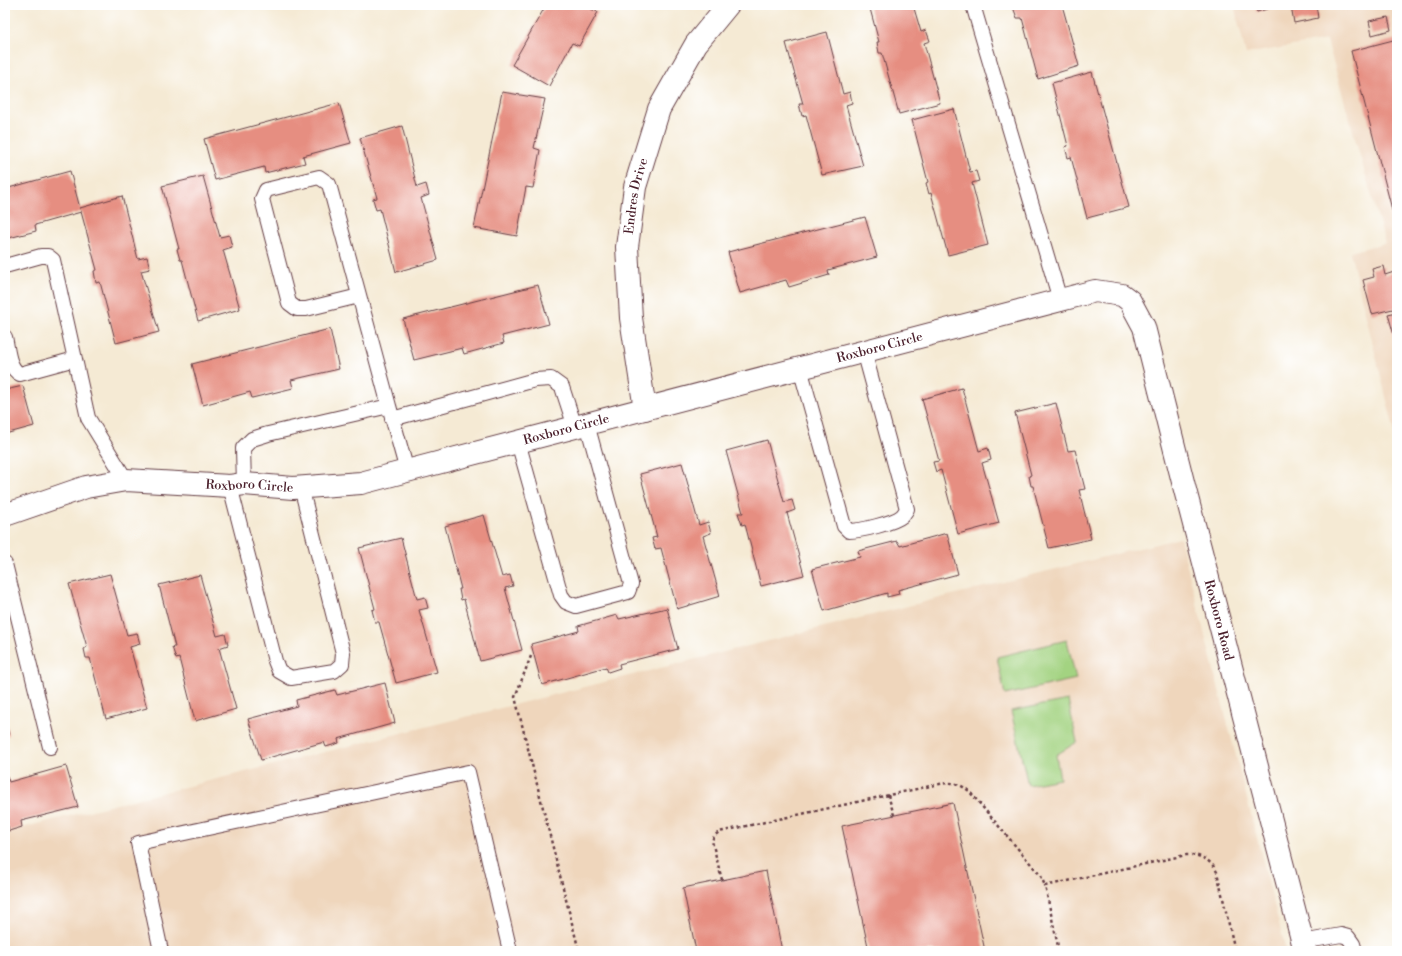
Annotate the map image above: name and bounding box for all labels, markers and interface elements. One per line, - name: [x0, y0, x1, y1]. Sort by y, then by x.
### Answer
- street label: Endres Drive: [621, 155, 652, 235]
- street label: Roxboro Circle: [835, 328, 925, 366]
- street label: Roxboro Circle: [521, 410, 611, 448]
- street label: Roxboro Circle: [205, 476, 294, 496]
- street label: Roxboro Road: [1201, 578, 1237, 663]

